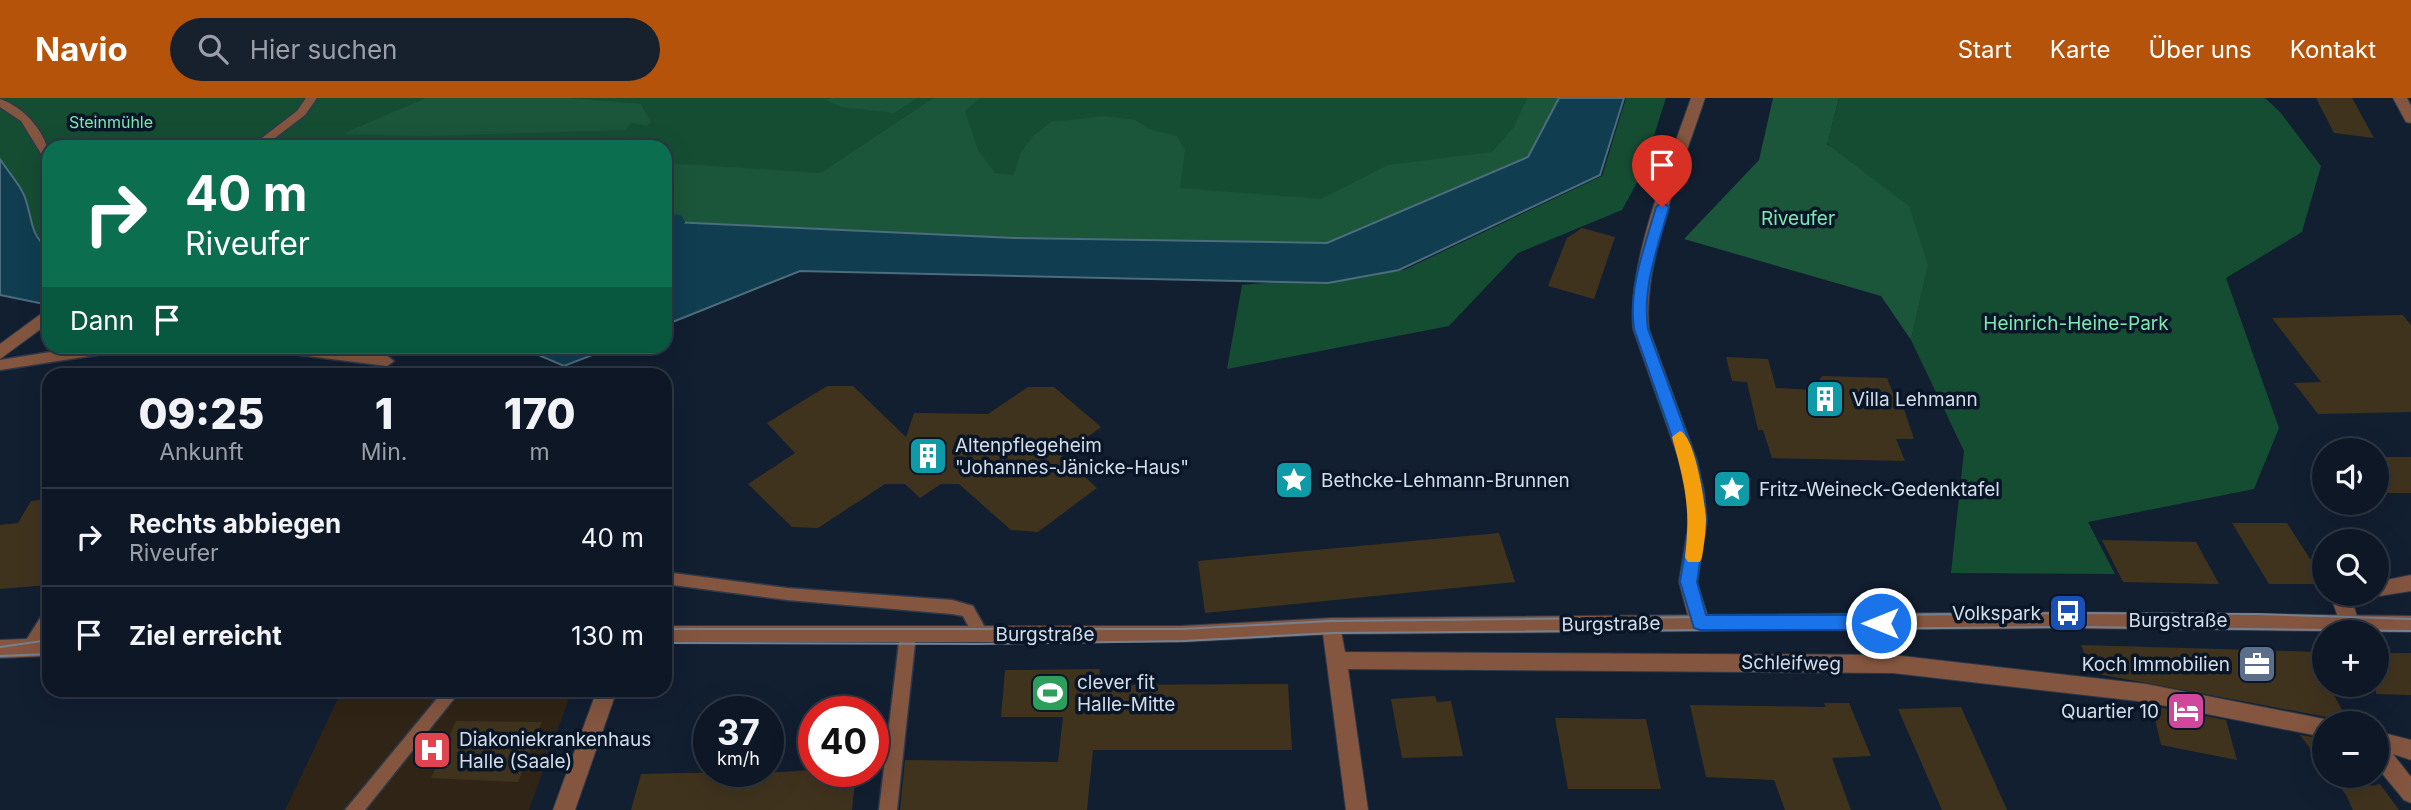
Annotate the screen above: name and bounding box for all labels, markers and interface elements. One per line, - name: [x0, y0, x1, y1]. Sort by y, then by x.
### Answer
- search box: [170, 18, 660, 81]
- text: Navio: [35, 29, 128, 69]
- icon: search: [194, 30, 232, 68]
- text: Hier suchen: [250, 34, 397, 65]
- text: Start: [1958, 35, 2012, 64]
- text: Karte: [2050, 35, 2110, 64]
- text: Über uns: [2148, 35, 2252, 64]
- text: Kontakt: [2290, 35, 2376, 64]
- park label: Steinmühle: [69, 112, 153, 132]
- pin: [1632, 135, 1692, 207]
- icon: arrive: [1643, 146, 1681, 184]
- text: 40 m: [185, 164, 308, 223]
- icon: right: [70, 168, 161, 259]
- park label: Riveufer: [1761, 207, 1835, 230]
- text: Riveufer: [185, 224, 310, 263]
- icon: arrive: [148, 301, 186, 339]
- text: Dann: [70, 305, 134, 336]
- park label: Heinrich-Heine-Park: [1983, 312, 2169, 335]
- building icon: Villa Lehmann: [1804, 378, 1846, 420]
- text: 09:25: [138, 388, 264, 439]
- text: 1: [375, 388, 393, 439]
- text: 170: [504, 388, 575, 439]
- place label: Villa Lehmann: [1852, 388, 1978, 411]
- place label: Altenpflegeheim "Johannes-Jänicke-Haus": [955, 434, 1189, 479]
- building icon: Altenpflegeheim "Johannes-Jänicke-Haus": [907, 435, 949, 477]
- text: Ankunft: [159, 438, 244, 466]
- text: Min.: [361, 438, 407, 466]
- text: m: [530, 438, 550, 466]
- map controls: [2312, 438, 2389, 788]
- button: sound: [2312, 438, 2389, 515]
- place icon: Bethcke-Lehmann-Brunnen: [1273, 459, 1315, 501]
- place icon: Fritz-Weineck-Gedenktafel: [1711, 468, 1753, 510]
- place label: Bethcke-Lehmann-Brunnen: [1321, 469, 1570, 492]
- place label: Fritz-Weineck-Gedenktafel: [1759, 478, 2000, 501]
- text: Rechts abbiegen: [129, 508, 341, 539]
- icon: right: [70, 518, 108, 556]
- text: 40 m: [581, 522, 644, 553]
- button: search: [2312, 529, 2389, 606]
- text: Riveufer: [129, 539, 219, 567]
- position arrow: [1844, 586, 1918, 660]
- bus stop icon: Volkspark: [2047, 592, 2089, 634]
- place label: Volkspark: [1952, 602, 2042, 625]
- street label: Burgstraße: [2128, 609, 2228, 632]
- street label: Burgstraße: [1561, 612, 1661, 636]
- icon: arrive: [70, 616, 108, 654]
- text: Ziel erreicht: [129, 620, 282, 651]
- text: 130 m: [571, 620, 644, 651]
- button: +: [2312, 620, 2389, 697]
- street label: Burgstraße: [995, 623, 1095, 646]
- office icon: Koch Immobilien: [2236, 643, 2278, 685]
- street label: Schleifweg: [1741, 651, 1841, 675]
- place label: Koch Immobilien: [2082, 653, 2230, 676]
- place label: clever fit Halle-Mitte: [1077, 671, 1175, 716]
- sports icon: clever fit Halle-Mitte: [1029, 672, 1071, 714]
- hotel icon: Quartier 10: [2165, 690, 2207, 732]
- speed limit sign: 40: [798, 696, 889, 787]
- place label: Quartier 10: [2061, 700, 2159, 723]
- text: 37: [717, 711, 760, 753]
- button: −: [2312, 711, 2389, 788]
- place label: Diakoniekrankenhaus Halle (Saale): [459, 728, 651, 773]
- hospital icon: Diakoniekrankenhaus Halle (Saale): [411, 729, 453, 771]
- text: km/h: [717, 748, 760, 769]

